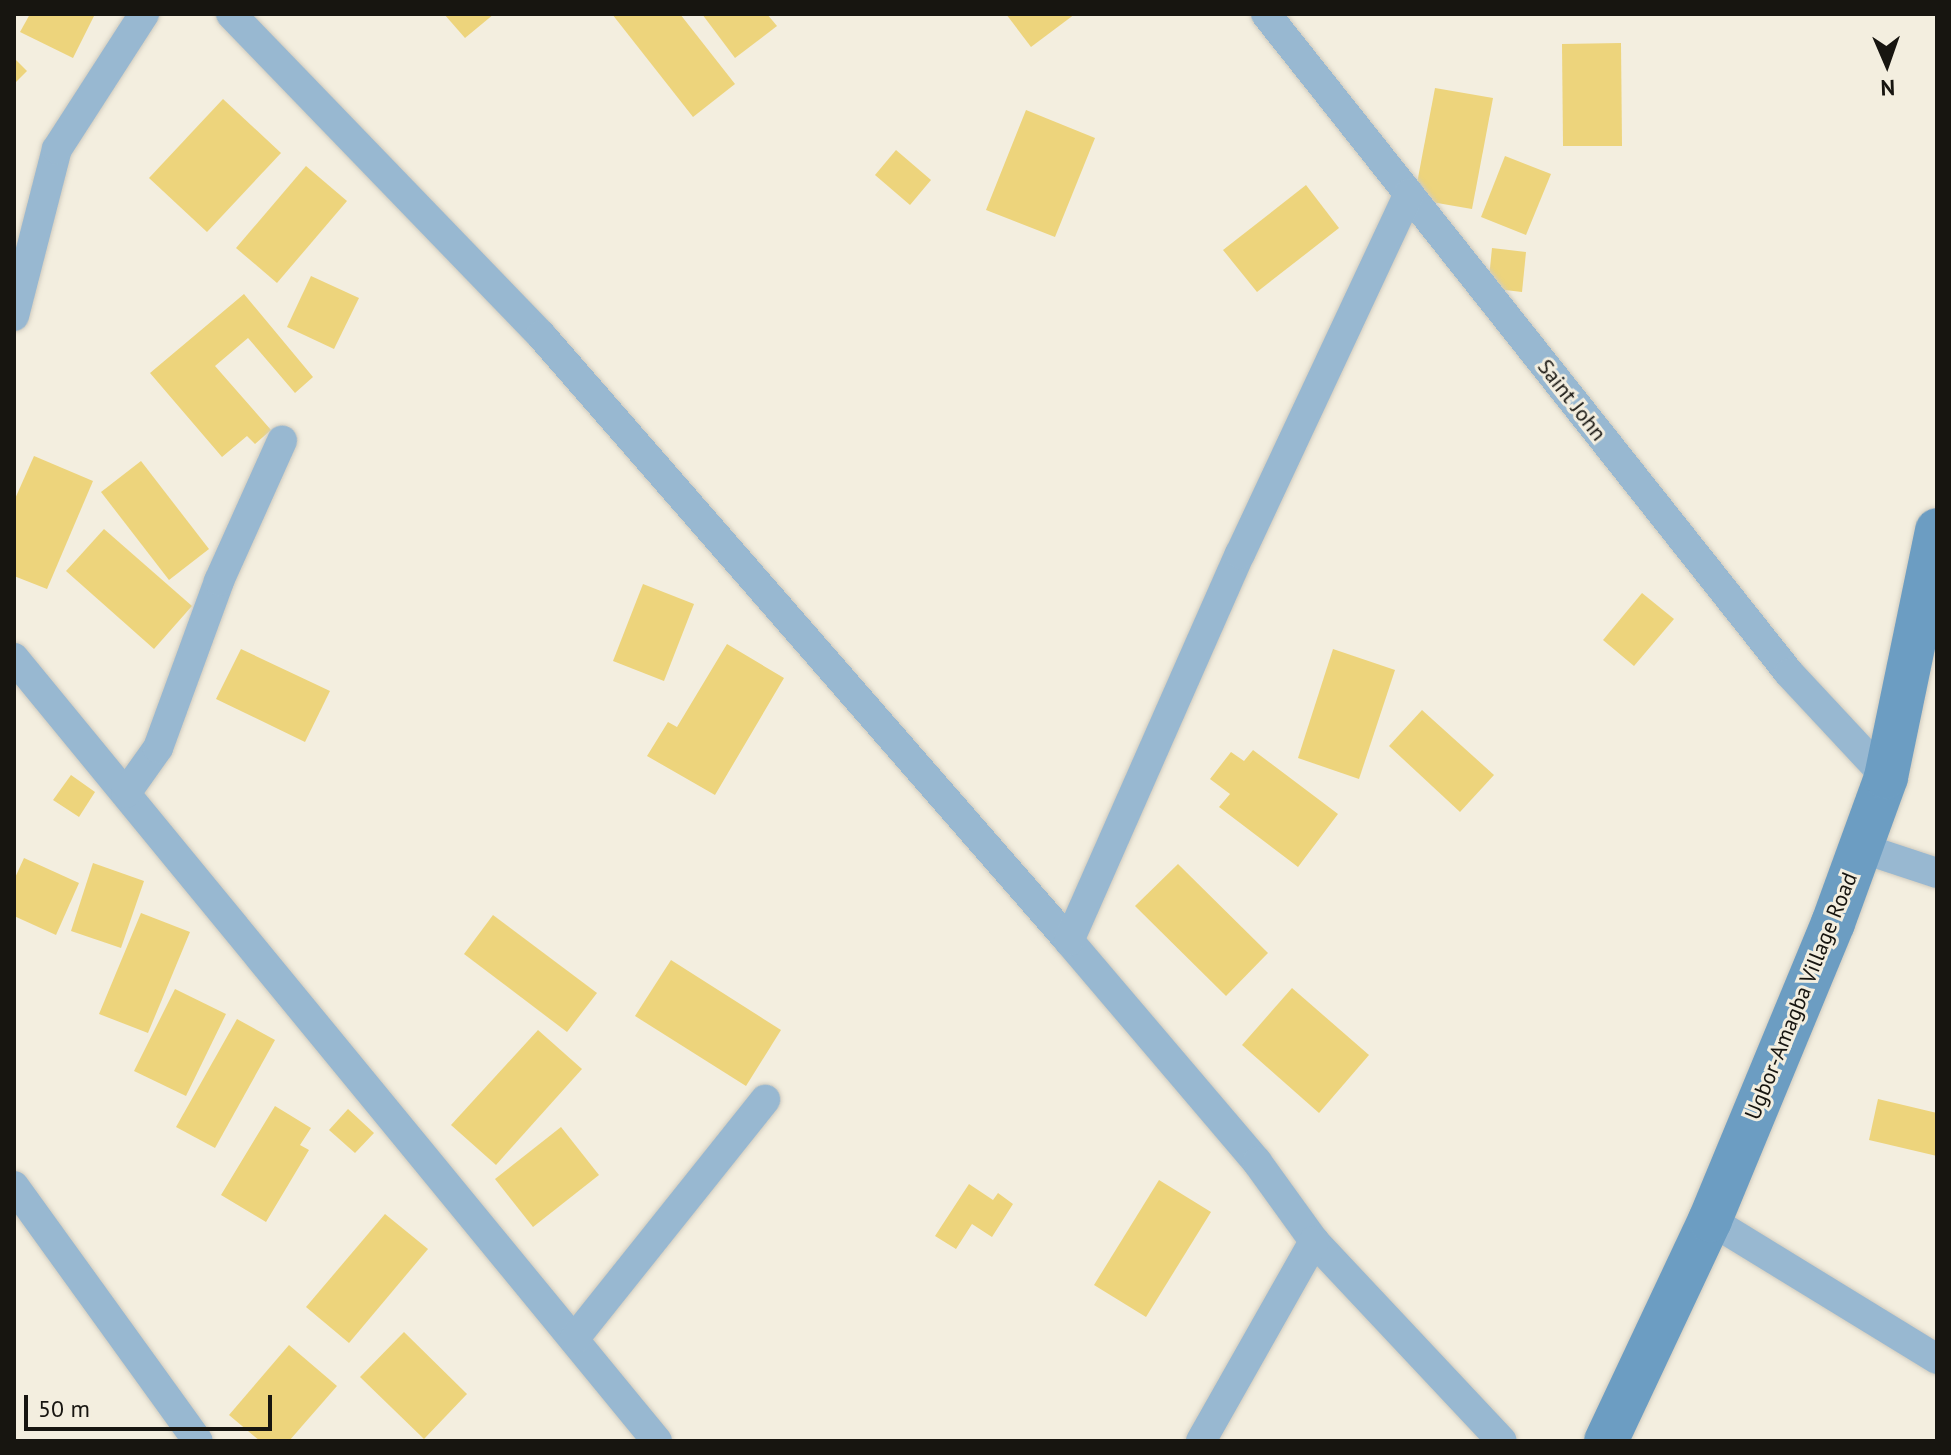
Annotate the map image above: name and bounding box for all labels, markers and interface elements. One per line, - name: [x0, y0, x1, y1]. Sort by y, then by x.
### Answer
- north arrow: [1847, 24, 1927, 104]
- text: N: [1880, 74, 1896, 102]
- street label: Saint John: [1532, 354, 1612, 446]
- street label: Ugbor-Amagba Village Road: [1739, 868, 1863, 1124]
- scale bar: [28, 1379, 276, 1429]
- text: 50 m: [38, 1393, 90, 1424]

